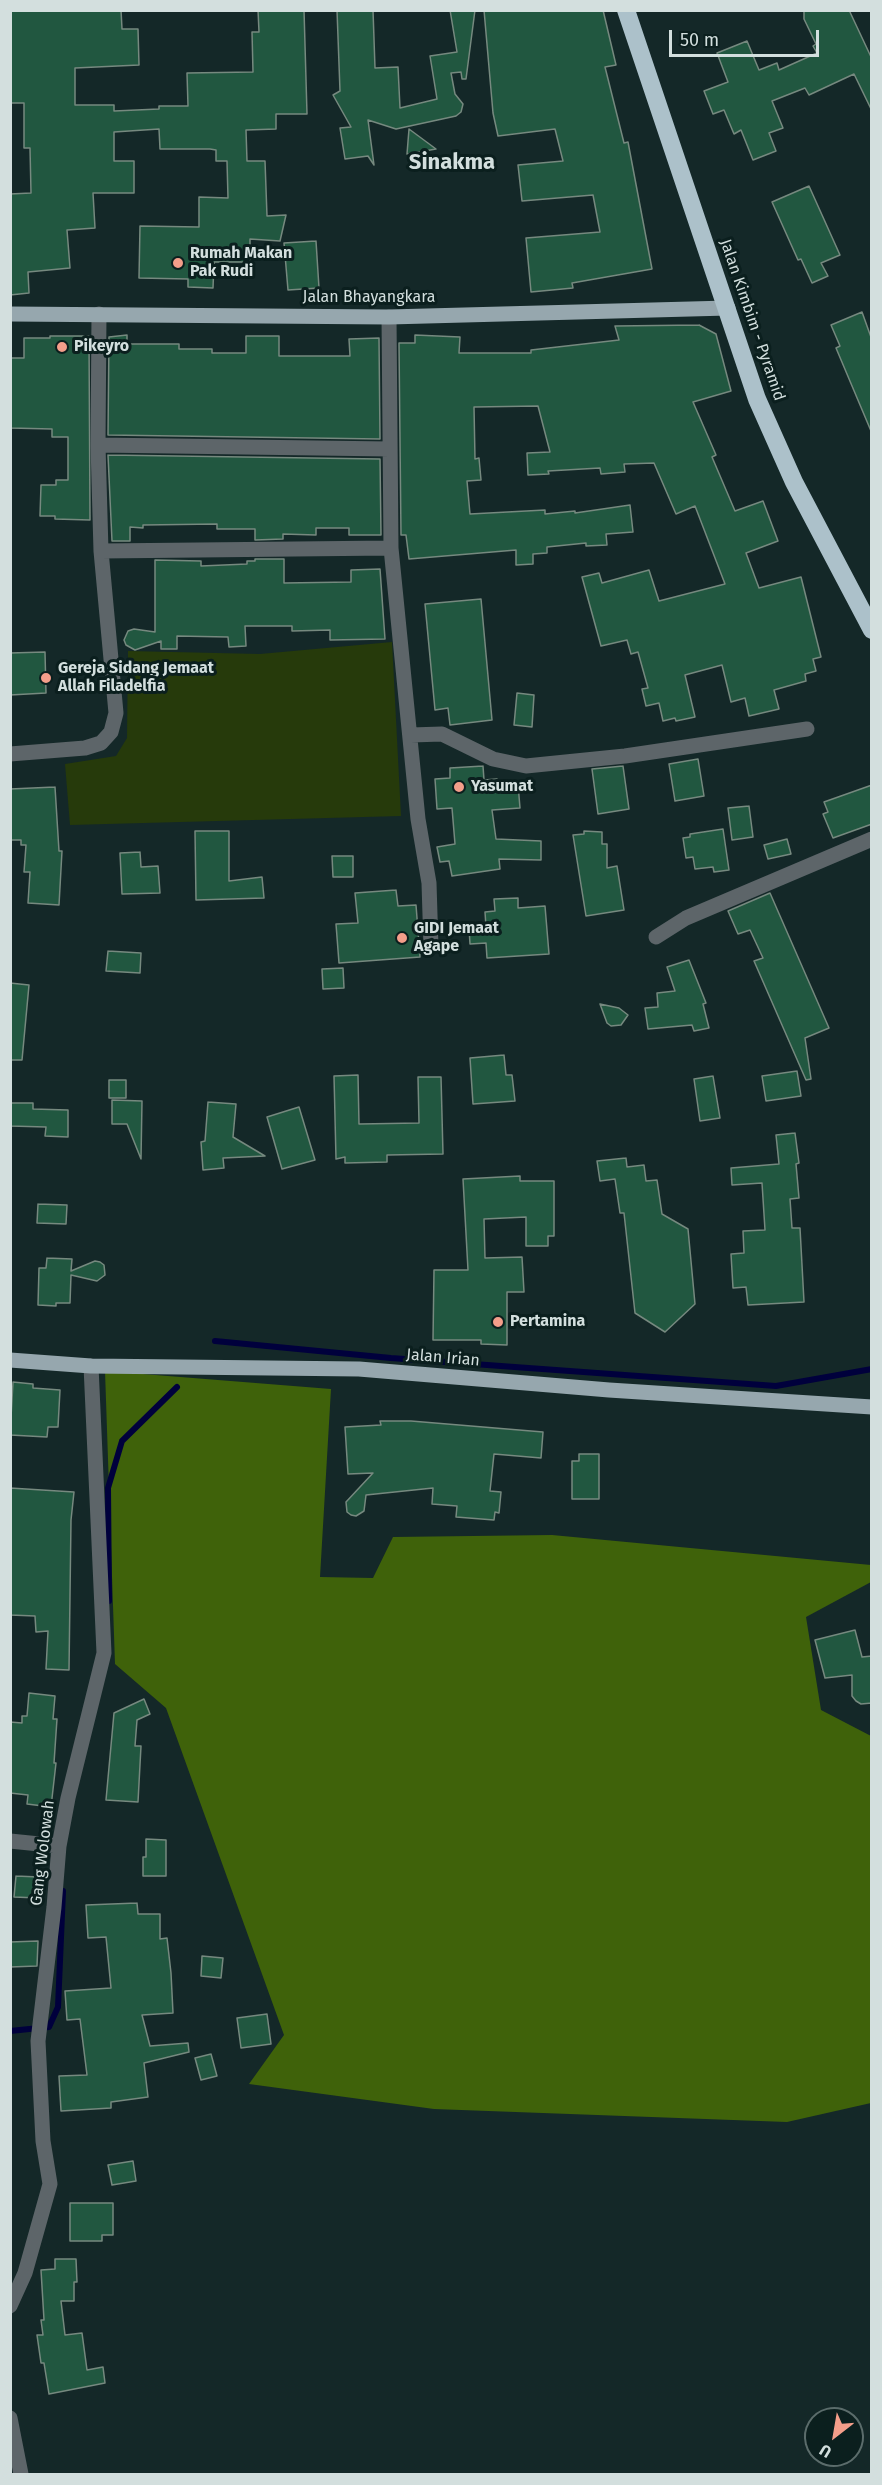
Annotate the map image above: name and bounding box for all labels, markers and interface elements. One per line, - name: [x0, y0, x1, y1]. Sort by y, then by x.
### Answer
- scale bar: [672, 18, 822, 56]
- text: 50 m: [680, 29, 719, 51]
- district label: Sinakma: [409, 150, 495, 176]
- street label: Jalan Kimbim - Pyramid: [715, 237, 789, 403]
- place label: Rumah Makan Pak Rudi: [190, 244, 292, 282]
- marker: Rumah Makan Pak Rudi: [171, 256, 185, 270]
- street label: Jalan Bhayangkara: [303, 288, 435, 308]
- place label: Pikeyro: [74, 337, 129, 357]
- marker: Pikeyro: [55, 340, 69, 354]
- place label: Gereja Sidang Jemaat Allah Filadelfia: [58, 659, 214, 697]
- marker: Gereja Sidang Jemaat Allah Filadelfia: [39, 671, 53, 685]
- place label: Yasumat: [471, 777, 533, 797]
- marker: Yasumat: [452, 780, 466, 794]
- place label: GIDI Jemaat Agape: [414, 919, 499, 957]
- marker: GIDI Jemaat Agape: [395, 931, 409, 945]
- place label: Pertamina: [510, 1312, 585, 1332]
- marker: Pertamina: [491, 1315, 505, 1329]
- street label: Jalan Irian: [405, 1345, 481, 1371]
- street label: Gang Wolowah: [27, 1799, 59, 1907]
- north arrow: [804, 2407, 864, 2467]
- text: U: [816, 2440, 835, 2462]

